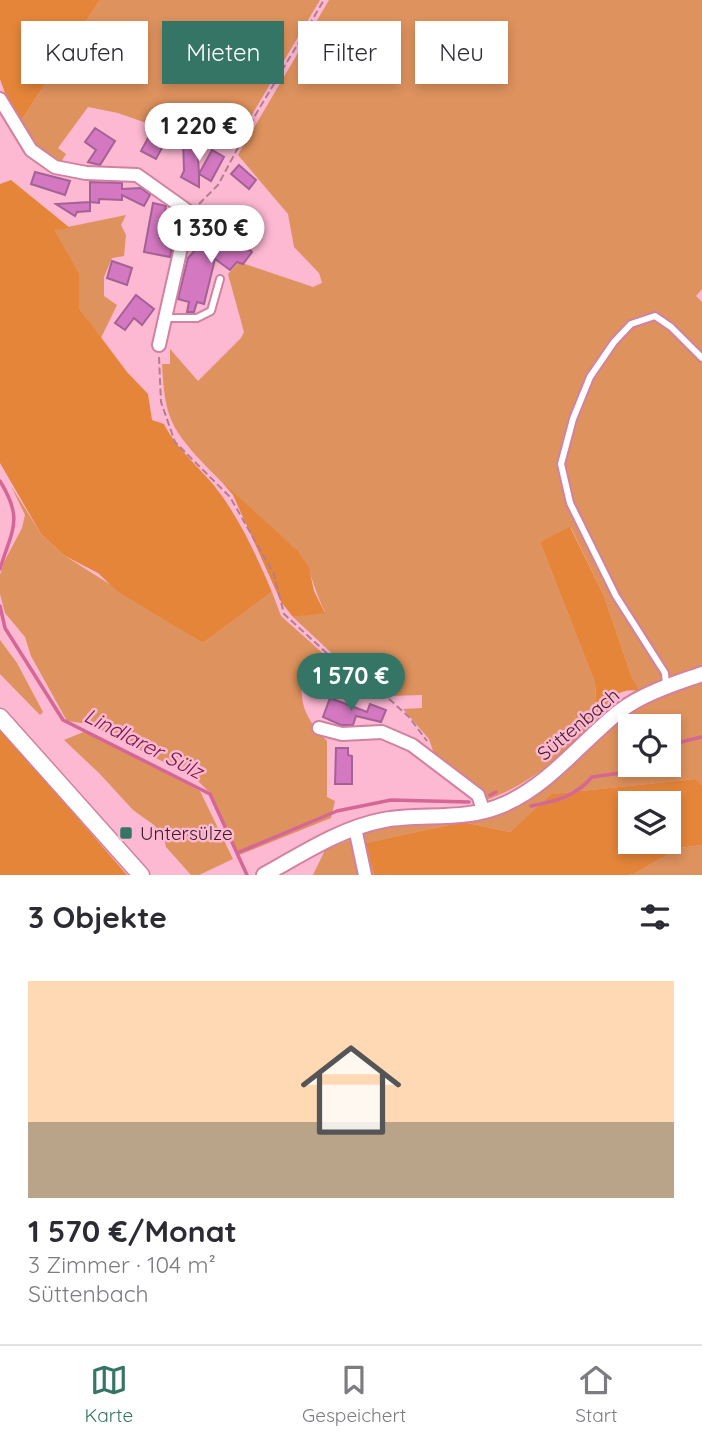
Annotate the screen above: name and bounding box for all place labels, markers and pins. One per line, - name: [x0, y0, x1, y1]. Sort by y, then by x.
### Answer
- pin: 1 220 €: [134, 104, 264, 163]
- pin: 1 330 €: [146, 205, 276, 265]
- pin: 1 570 €: [286, 654, 416, 713]
- place label: Untersülze: [140, 821, 233, 845]
- marker: Untersülze: [118, 825, 134, 841]

